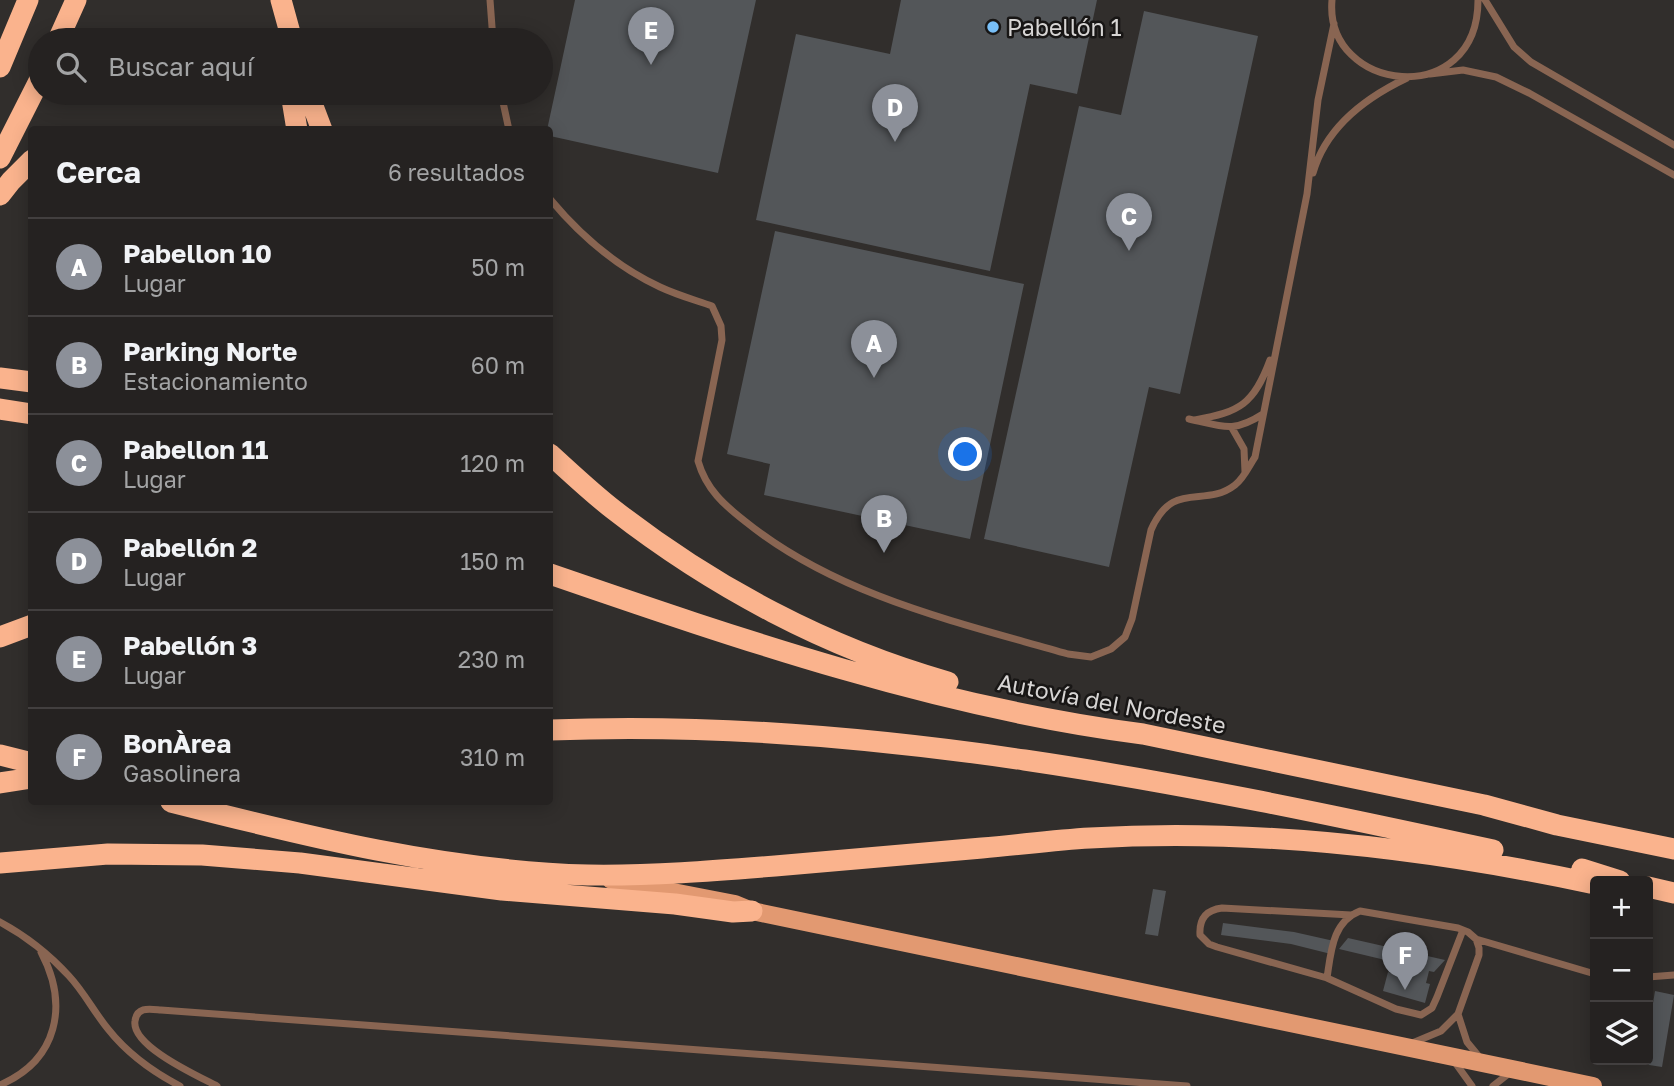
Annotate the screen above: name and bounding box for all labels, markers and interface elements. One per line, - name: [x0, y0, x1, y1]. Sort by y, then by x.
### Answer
- pin: E: [628, 7, 674, 65]
- place label: Pabellón 1: [1007, 13, 1122, 41]
- marker: Pabellón 1: [985, 19, 1001, 35]
- search box: [28, 28, 553, 105]
- icon: search: [52, 48, 90, 86]
- text: Buscar aquí: [108, 51, 254, 82]
- pin: D: [872, 84, 918, 142]
- text: Cerca: [56, 154, 141, 190]
- text: 6 resultados: [388, 158, 525, 186]
- pin: C: [1106, 193, 1152, 251]
- text: Pabellon 10: [123, 238, 272, 269]
- text: A: [71, 253, 87, 281]
- text: 50 m: [471, 253, 525, 281]
- text: Lugar: [123, 269, 186, 297]
- pin: A: [851, 320, 897, 378]
- text: Parking Norte: [123, 336, 297, 367]
- text: B: [71, 351, 87, 379]
- text: 60 m: [471, 351, 525, 379]
- text: Estacionamiento: [123, 367, 308, 395]
- text: Pabellon 11: [123, 434, 268, 465]
- your location: [948, 437, 982, 471]
- text: C: [71, 449, 87, 477]
- text: 120 m: [460, 449, 525, 477]
- text: Lugar: [123, 465, 186, 493]
- pin: B: [861, 495, 907, 553]
- text: Pabellón 2: [123, 532, 257, 563]
- text: D: [71, 547, 87, 575]
- text: 150 m: [460, 547, 525, 575]
- text: Lugar: [123, 563, 186, 591]
- text: Pabellón 3: [123, 630, 257, 661]
- text: E: [72, 645, 86, 673]
- text: 230 m: [458, 645, 525, 673]
- text: Lugar: [123, 661, 186, 689]
- street label: Autovía del Nordeste: [995, 667, 1229, 739]
- text: BonÀrea: [123, 728, 231, 759]
- text: F: [72, 743, 86, 771]
- text: 310 m: [460, 743, 525, 771]
- text: Gasolinera: [123, 759, 241, 787]
- map controls: [1590, 876, 1653, 1065]
- button: +: [1590, 876, 1653, 939]
- pin: F: [1382, 932, 1428, 990]
- button: −: [1590, 939, 1653, 1002]
- button: layers: [1590, 1002, 1653, 1065]

